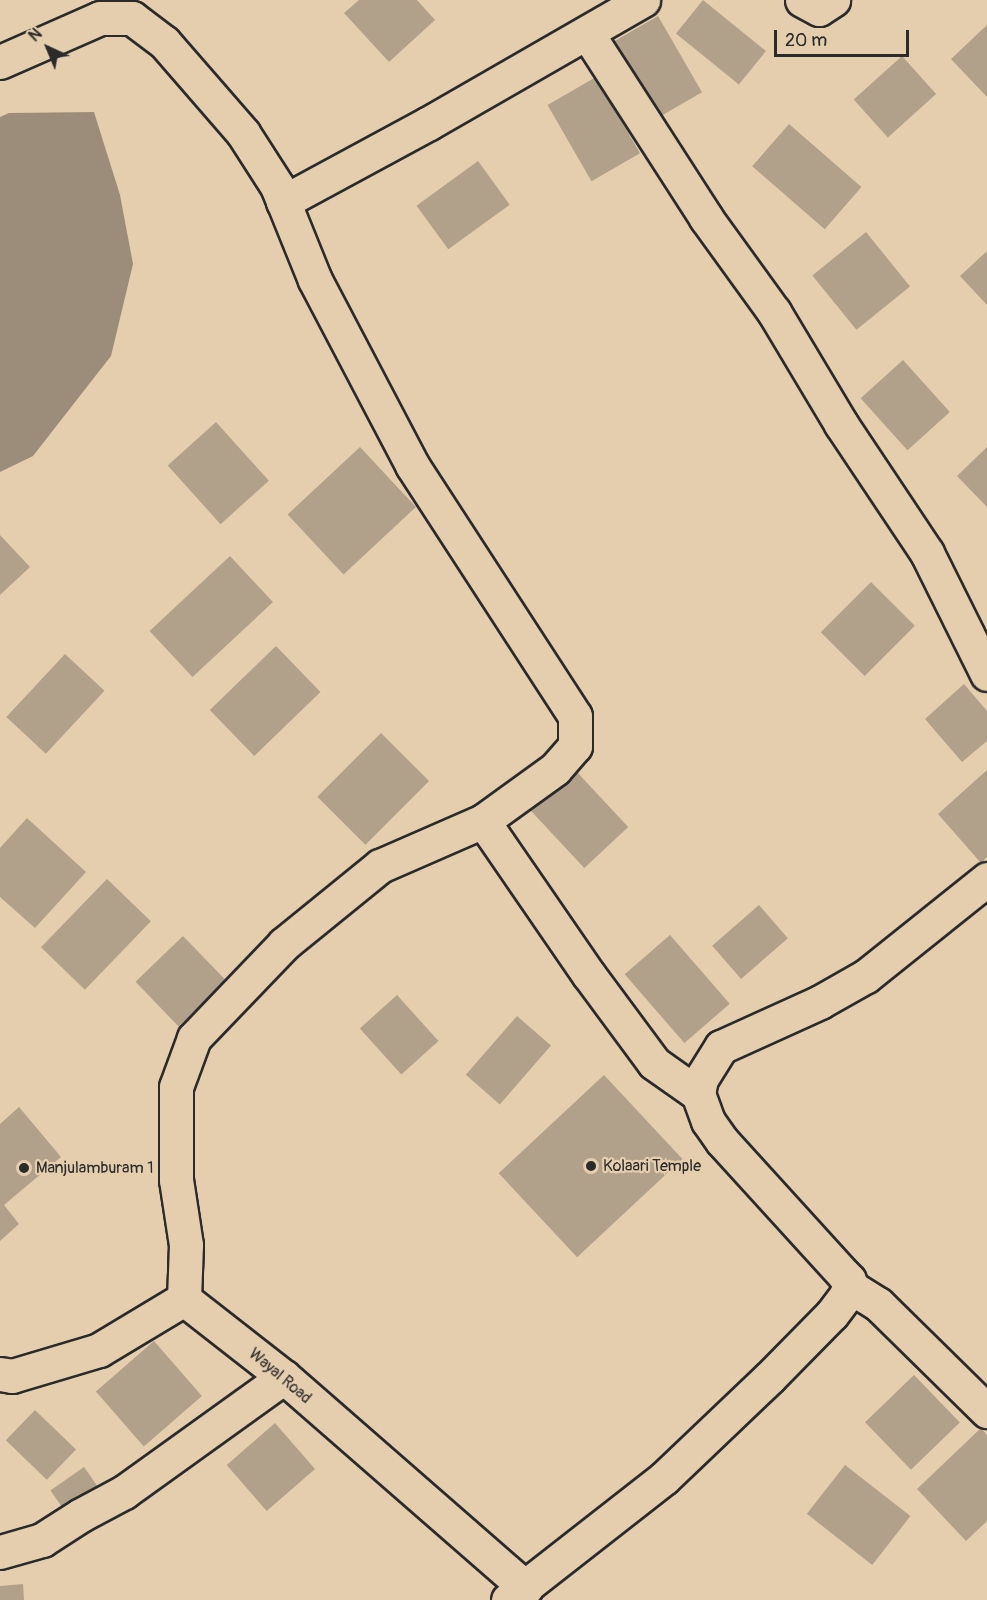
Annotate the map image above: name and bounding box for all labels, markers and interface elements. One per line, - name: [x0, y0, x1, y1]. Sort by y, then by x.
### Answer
- north arrow: [18, 18, 78, 78]
- scale bar: [777, 18, 912, 56]
- text: N: [25, 24, 46, 46]
- text: 20 m: [785, 29, 827, 52]
- place label: Kolaari Temple: [603, 1156, 701, 1176]
- place label: Manjulamburam 1: [36, 1158, 153, 1178]
- marker: Kolaari Temple: [584, 1159, 598, 1173]
- marker: Manjulamburam 1: [17, 1161, 31, 1175]
- street label: Wayal Road: [245, 1344, 315, 1408]

